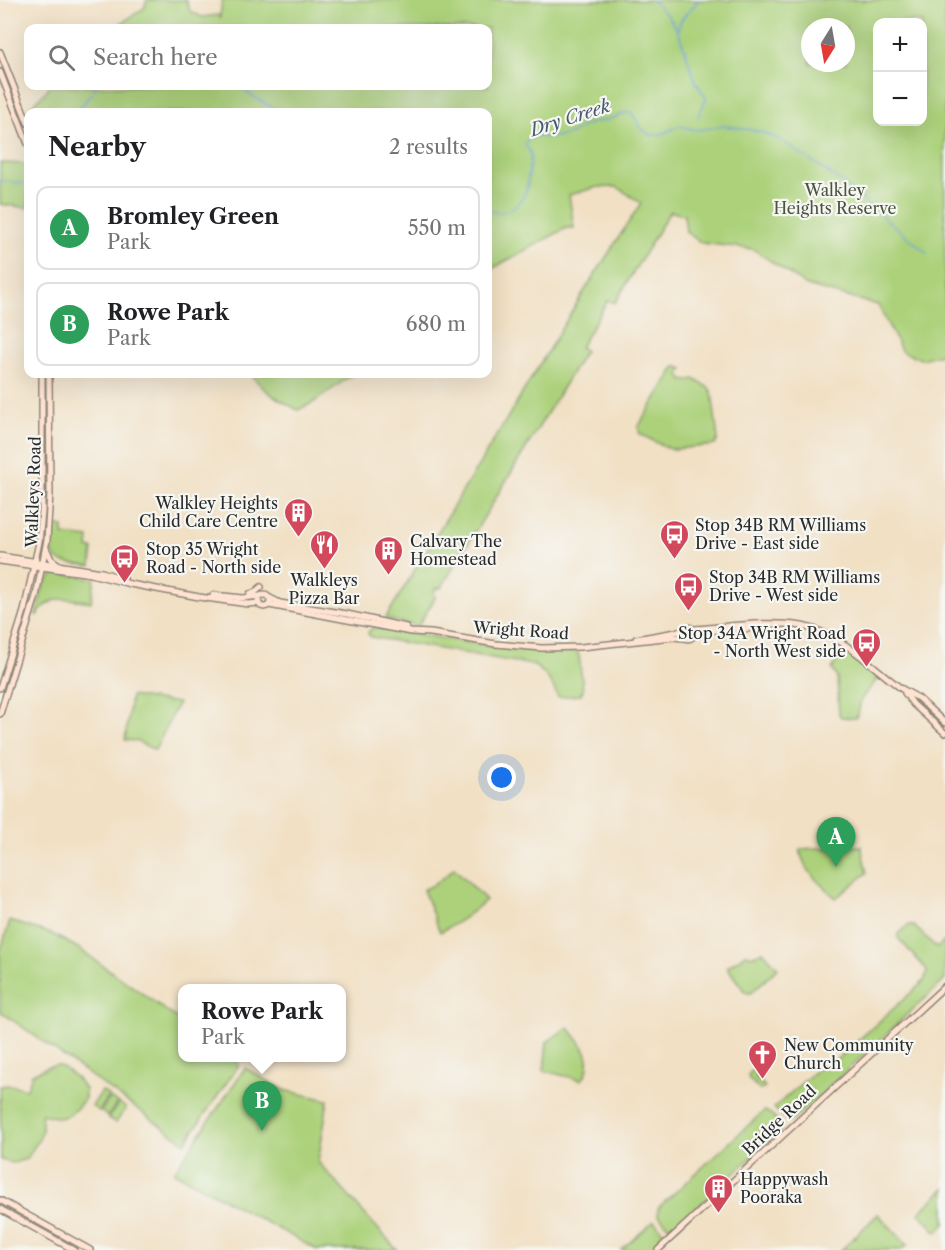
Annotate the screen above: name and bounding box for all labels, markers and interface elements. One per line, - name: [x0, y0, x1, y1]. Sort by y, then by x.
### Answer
- north arrow: [801, 18, 855, 72]
- map controls: [873, 18, 927, 126]
- button: +: [873, 18, 927, 72]
- search box: [24, 24, 492, 90]
- icon: search: [45, 41, 78, 74]
- text: Search here: [93, 44, 218, 71]
- button: −: [873, 72, 927, 126]
- water label: Dry Creek: [525, 95, 613, 142]
- text: Nearby: [48, 131, 146, 163]
- text: 2 results: [389, 135, 468, 159]
- park label: Walkley Heights Reserve: [774, 180, 897, 218]
- text: Bromley Green: [107, 203, 279, 230]
- text: A: [62, 216, 77, 240]
- text: 550 m: [408, 216, 466, 240]
- text: Park: [107, 230, 150, 254]
- text: Rowe Park: [107, 299, 229, 326]
- text: B: [62, 312, 77, 336]
- text: 680 m: [406, 312, 466, 336]
- text: Park: [107, 326, 150, 350]
- street label: Walkleys Road: [21, 436, 45, 549]
- place label: Walkley Heights Child Care Centre: [139, 493, 278, 531]
- building icon: Walkley Heights Child Care Centre: [283, 496, 315, 538]
- place label: Stop 34B RM Williams Drive - East side: [695, 515, 866, 553]
- bus stop icon: Stop 34B RM Williams Drive - East side: [658, 518, 690, 560]
- restaurant icon: Walkleys Pizza Bar: [308, 528, 340, 570]
- place label: Calvary The Homestead: [410, 531, 502, 569]
- building icon: Calvary The Homestead: [373, 534, 405, 576]
- place label: Stop 35 Wright Road - North side: [146, 539, 281, 577]
- bus stop icon: Stop 35 Wright Road - North side: [109, 542, 141, 584]
- place label: Stop 34B RM Williams Drive - West side: [709, 567, 880, 605]
- place label: Walkleys Pizza Bar: [289, 570, 360, 608]
- bus stop icon: Stop 34B RM Williams Drive - West side: [672, 570, 704, 612]
- street label: Wright Road: [471, 617, 570, 643]
- place label: Stop 34A Wright Road - North West side: [678, 623, 846, 661]
- bus stop icon: Stop 34A Wright Road - North West side: [851, 626, 883, 668]
- your location: [487, 763, 516, 792]
- pin: A: [816, 818, 856, 867]
- popup: [178, 984, 346, 1062]
- text: Rowe Park: [201, 998, 323, 1025]
- text: Park: [201, 1025, 244, 1049]
- place label: New Community Church: [784, 1035, 915, 1073]
- church icon: New Community Church: [747, 1038, 779, 1080]
- street label: Bridge Road: [738, 1081, 820, 1159]
- pin: B: [242, 1082, 282, 1131]
- place label: Happywash Pooraka: [740, 1169, 829, 1207]
- building icon: Happywash Pooraka: [703, 1172, 735, 1214]

